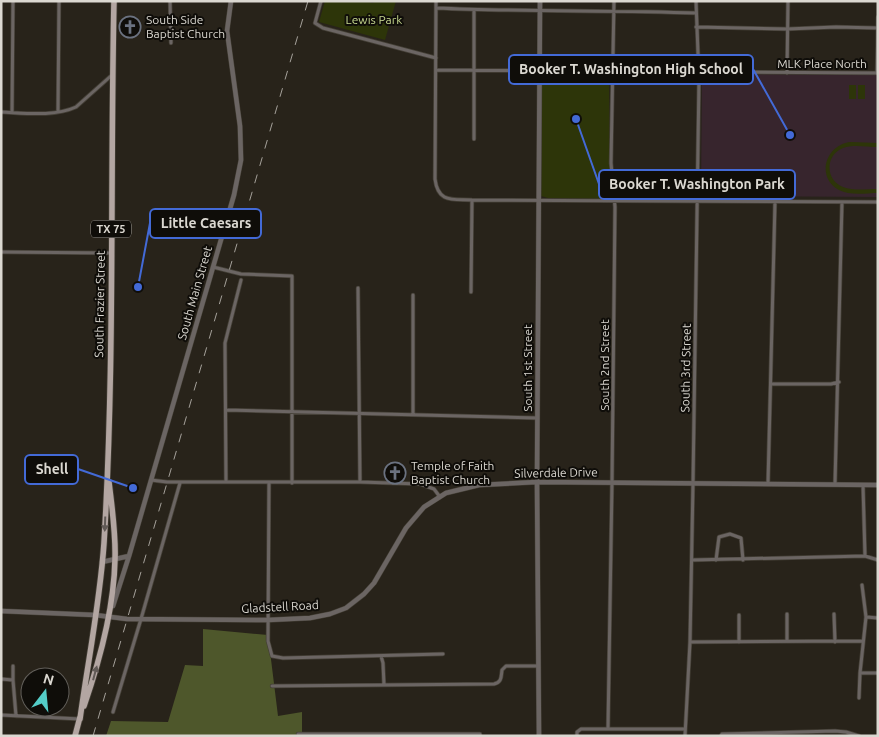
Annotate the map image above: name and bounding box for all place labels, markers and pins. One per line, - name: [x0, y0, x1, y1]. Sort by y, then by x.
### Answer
- place label: South Side Baptist Church: [146, 13, 225, 40]
- church icon: South Side Baptist Church: [118, 15, 142, 39]
- callout: Booker T. Washington High School: [509, 55, 753, 84]
- callout: Booker T. Washington Park: [599, 170, 795, 199]
- callout: Little Caesars: [150, 209, 261, 238]
- callout: Shell: [25, 455, 78, 484]
- place label: Temple of Faith Baptist Church: [411, 459, 494, 486]
- church icon: Temple of Faith Baptist Church: [383, 461, 407, 485]

